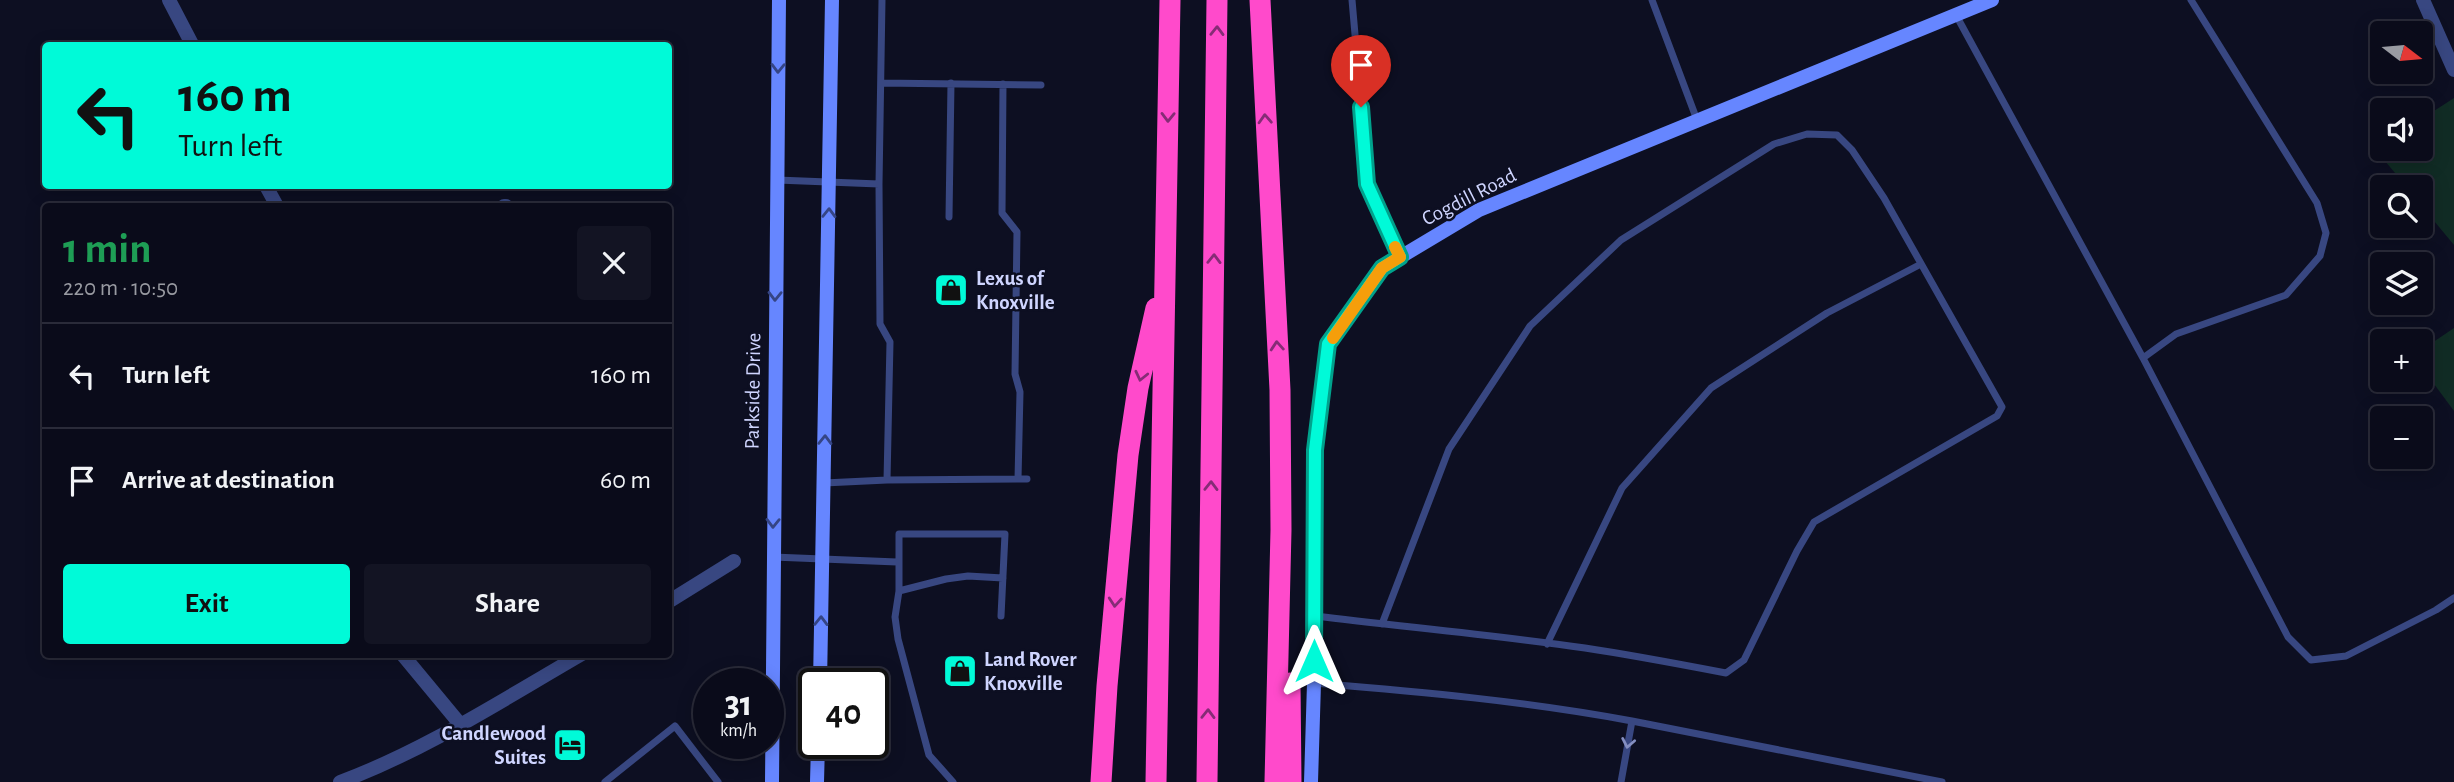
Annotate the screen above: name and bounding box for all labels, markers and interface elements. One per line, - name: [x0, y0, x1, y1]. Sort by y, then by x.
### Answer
- north arrow: [2370, 21, 2432, 84]
- map controls: [2370, 21, 2433, 469]
- one-way arrow: [1209, 26, 1225, 36]
- pin: [1331, 35, 1391, 107]
- icon: arrive: [1342, 46, 1380, 84]
- one-way arrow: [770, 63, 786, 74]
- icon: left: [63, 70, 154, 161]
- text: 160 m: [178, 72, 292, 121]
- button: sound: [2370, 98, 2433, 161]
- one-way arrow: [1160, 112, 1176, 123]
- one-way arrow: [1258, 113, 1273, 124]
- text: Turn left: [178, 130, 282, 162]
- street label: Cogdill Road: [1419, 164, 1520, 230]
- button: search: [2370, 175, 2433, 238]
- one-way arrow: [821, 207, 837, 217]
- button: close: [577, 226, 651, 300]
- text: 1 min: [63, 228, 152, 270]
- button: layers: [2370, 252, 2433, 315]
- one-way arrow: [1206, 253, 1222, 264]
- place label: Lexus of Knoxville: [976, 268, 1055, 313]
- shop icon: Lexus of Knoxville: [932, 271, 970, 309]
- text: 220 m · 10:50: [63, 277, 178, 300]
- one-way arrow: [768, 290, 783, 301]
- button: +: [2370, 329, 2433, 392]
- street label: Parkside Drive: [741, 332, 765, 450]
- one-way arrow: [1270, 341, 1285, 352]
- icon: left: [63, 357, 101, 395]
- text: Turn left: [122, 362, 210, 388]
- text: 160 m: [591, 362, 651, 388]
- one-way arrow: [1134, 370, 1149, 382]
- button: −: [2370, 406, 2433, 469]
- one-way arrow: [817, 434, 833, 445]
- icon: arrive: [63, 462, 101, 500]
- text: Arrive at destination: [122, 467, 335, 493]
- text: 60 m: [600, 467, 651, 493]
- one-way arrow: [1203, 481, 1219, 491]
- one-way arrow: [765, 518, 781, 529]
- button: Exit: [63, 564, 350, 644]
- button: Share: [364, 564, 651, 644]
- one-way arrow: [1108, 597, 1123, 608]
- one-way arrow: [814, 615, 829, 626]
- position arrow: [1277, 624, 1351, 698]
- place label: Land Rover Knoxville: [984, 649, 1077, 694]
- shop icon: Land Rover Knoxville: [941, 652, 979, 690]
- speed limit sign: 40: [798, 668, 889, 759]
- text: 31: [725, 687, 752, 722]
- one-way arrow: [1200, 708, 1216, 719]
- text: km/h: [720, 722, 757, 740]
- place label: Candlewood Suites: [441, 723, 546, 768]
- hotel icon: Candlewood Suites: [551, 726, 589, 764]
- one-way arrow: [1621, 737, 1636, 749]

